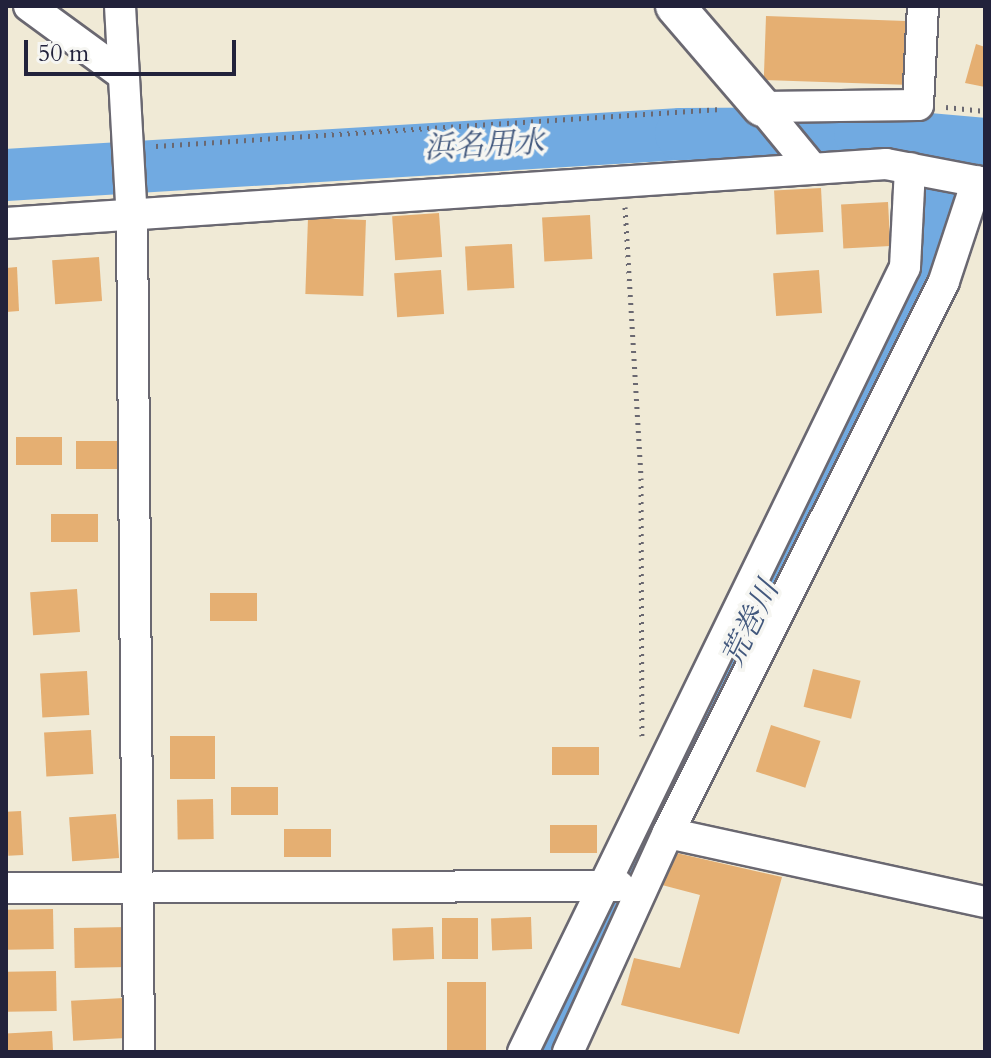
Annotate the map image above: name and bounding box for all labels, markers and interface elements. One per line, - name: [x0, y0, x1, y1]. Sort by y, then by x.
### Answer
- scale bar: [28, 24, 240, 74]
- text: 50 m: [38, 37, 89, 70]
- water label: 浜名用水: [423, 125, 545, 167]
- water label: 荒巻川: [715, 576, 787, 672]

